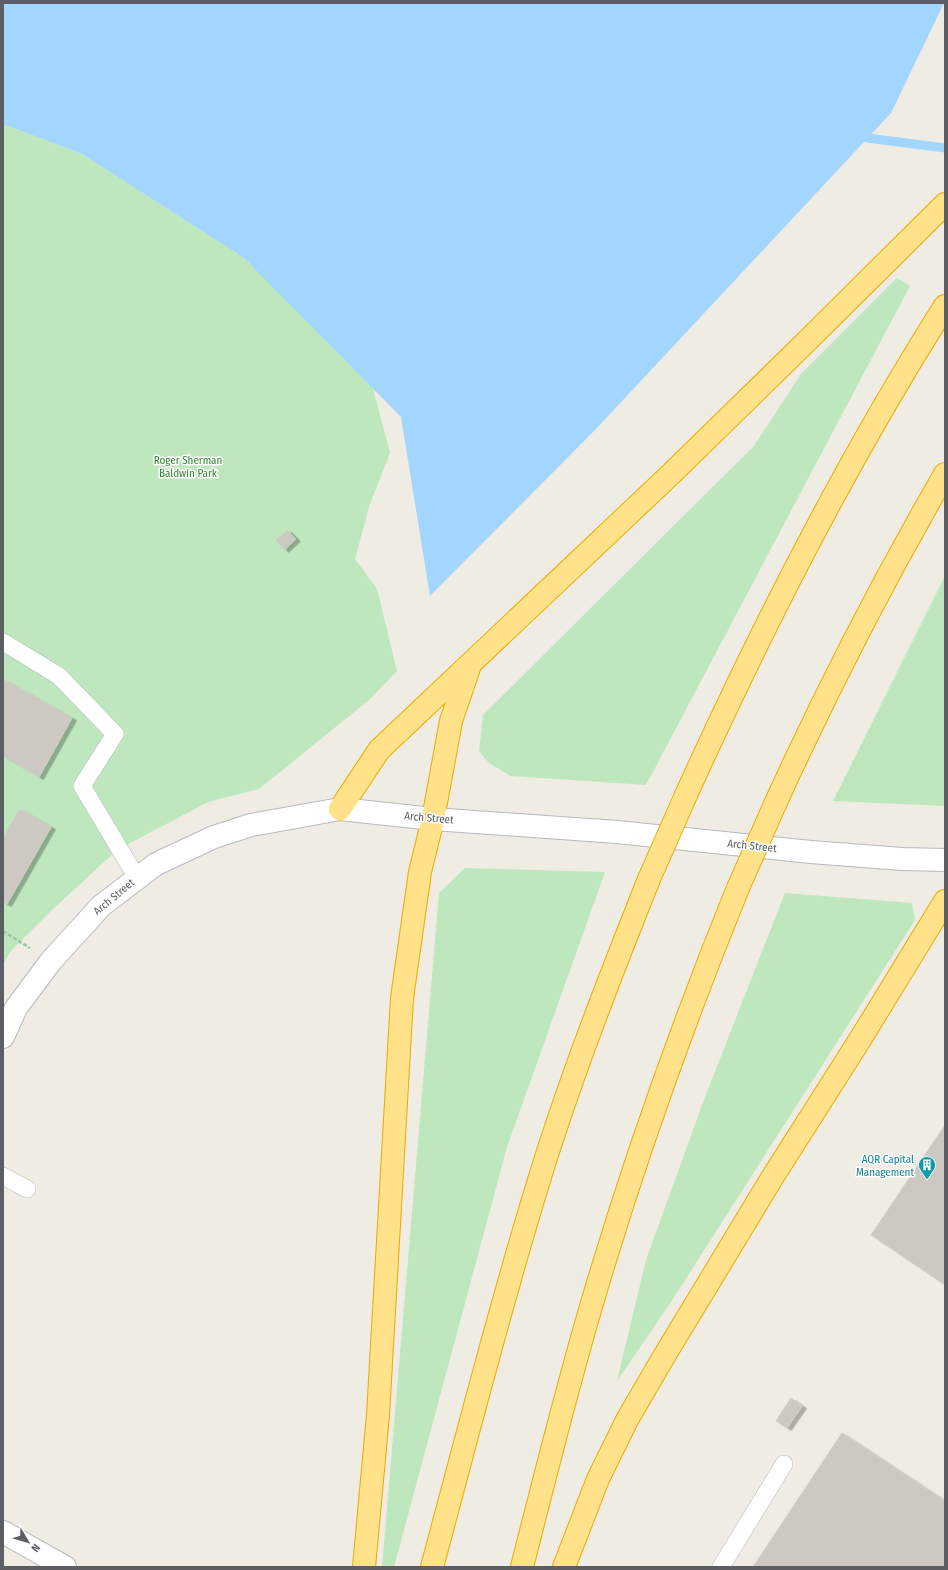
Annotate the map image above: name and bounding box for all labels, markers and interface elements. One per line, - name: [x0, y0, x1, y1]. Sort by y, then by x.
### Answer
- park label: Roger Sherman Baldwin Park: [154, 454, 222, 480]
- street label: Arch Street: [404, 809, 455, 827]
- street label: Arch Street: [727, 837, 778, 855]
- street label: Arch Street: [91, 876, 137, 918]
- place label: AQR Capital Management: [856, 1153, 914, 1179]
- building icon: AQR Capital Management: [917, 1155, 937, 1180]
- north arrow: [8, 1522, 48, 1562]
- text: N: [28, 1541, 43, 1554]

